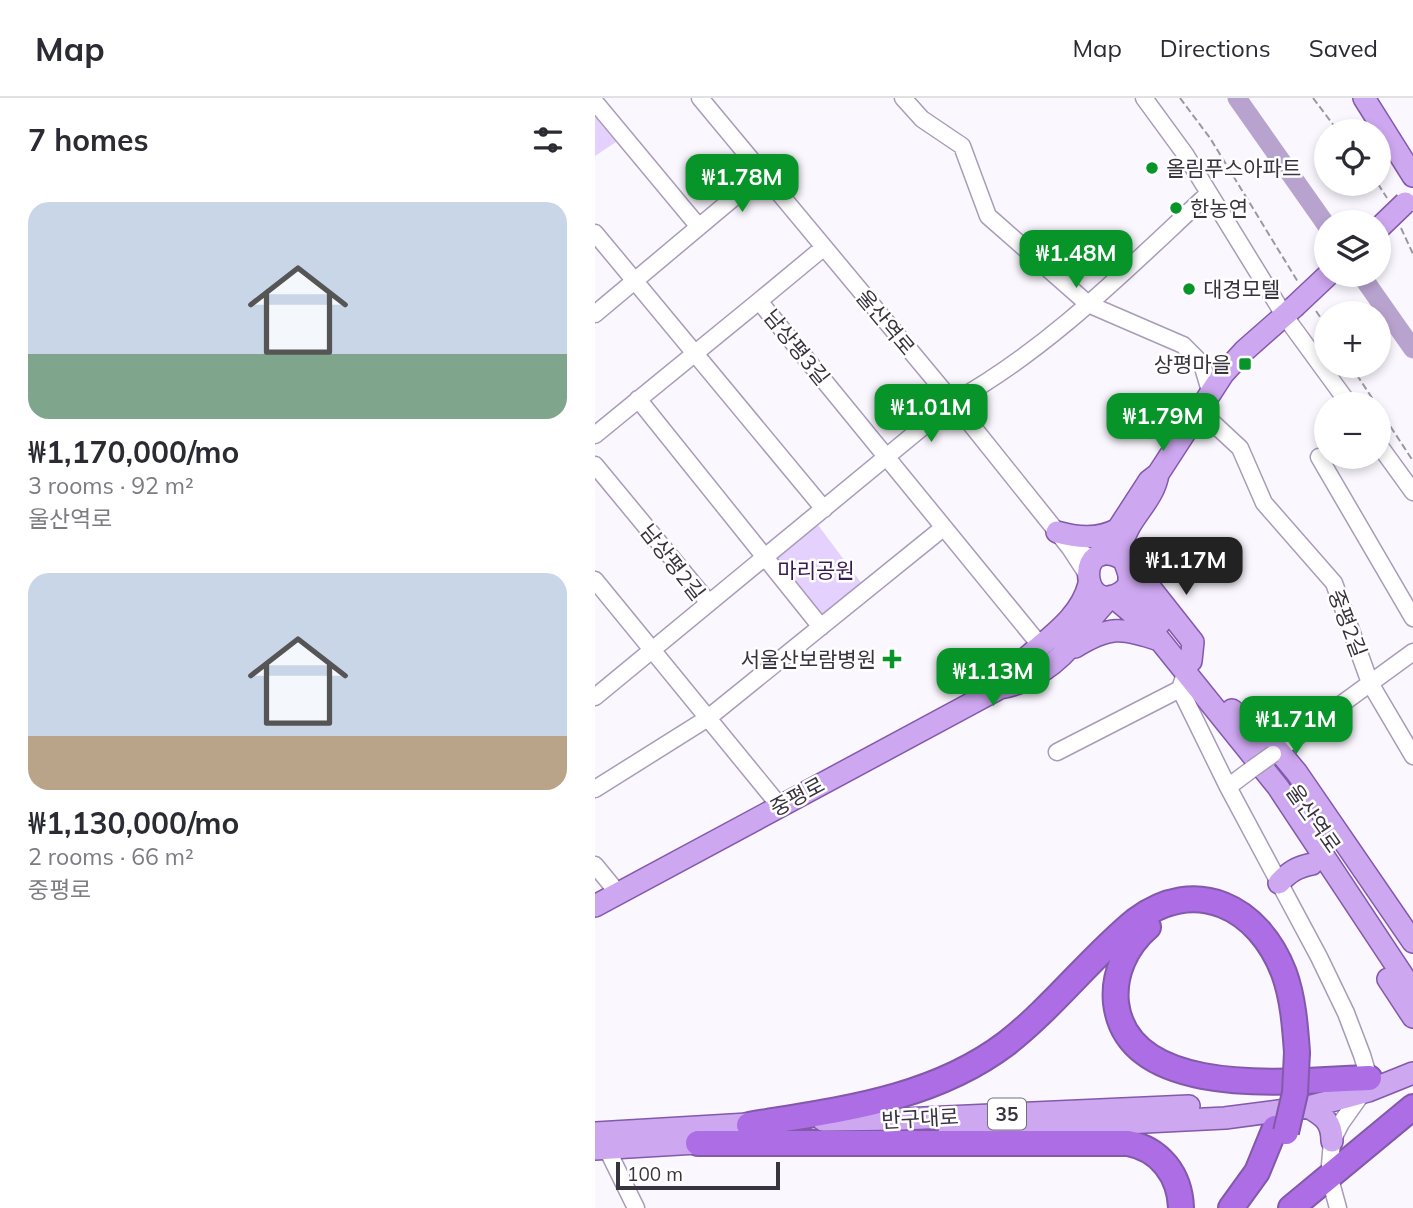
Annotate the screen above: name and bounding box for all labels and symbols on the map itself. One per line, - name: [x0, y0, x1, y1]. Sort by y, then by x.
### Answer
- pin: ₩1.78M: [685, 155, 799, 214]
- place label: 올림푸스아파트: [1166, 155, 1301, 181]
- marker: 올림푸스아파트: [1144, 160, 1160, 176]
- place label: 한농연: [1190, 195, 1248, 221]
- marker: 한농연: [1168, 200, 1184, 216]
- pin: ₩1.48M: [1019, 230, 1133, 290]
- place label: 대경모텔: [1203, 276, 1280, 302]
- marker: 대경모텔: [1181, 281, 1197, 297]
- street label: 울산역로: [851, 284, 921, 360]
- street label: 남상평3길: [759, 304, 835, 390]
- place label: 상평마을: [1154, 351, 1231, 377]
- marker: 상평마을: [1237, 356, 1253, 372]
- pin: ₩1.01M: [874, 384, 988, 444]
- pin: ₩1.79M: [1106, 394, 1220, 453]
- street label: 남상평2길: [635, 519, 711, 605]
- pin: ₩1.17M: [1129, 538, 1243, 597]
- park label: 마리공원: [777, 557, 855, 583]
- street label: 중평2길: [1323, 585, 1373, 661]
- place label: 서울산보람병원: [741, 646, 876, 672]
- pin: ₩1.13M: [936, 648, 1050, 708]
- marker: 서울산보람병원: [882, 649, 902, 669]
- pin: ₩1.71M: [1239, 696, 1353, 756]
- street label: 중평로: [765, 771, 829, 821]
- street label: 울산역로: [1281, 779, 1347, 857]
- road number: 35: [988, 1098, 1026, 1130]
- street label: 반구대로: [881, 1103, 959, 1133]
- scale bar: [616, 1159, 781, 1191]

